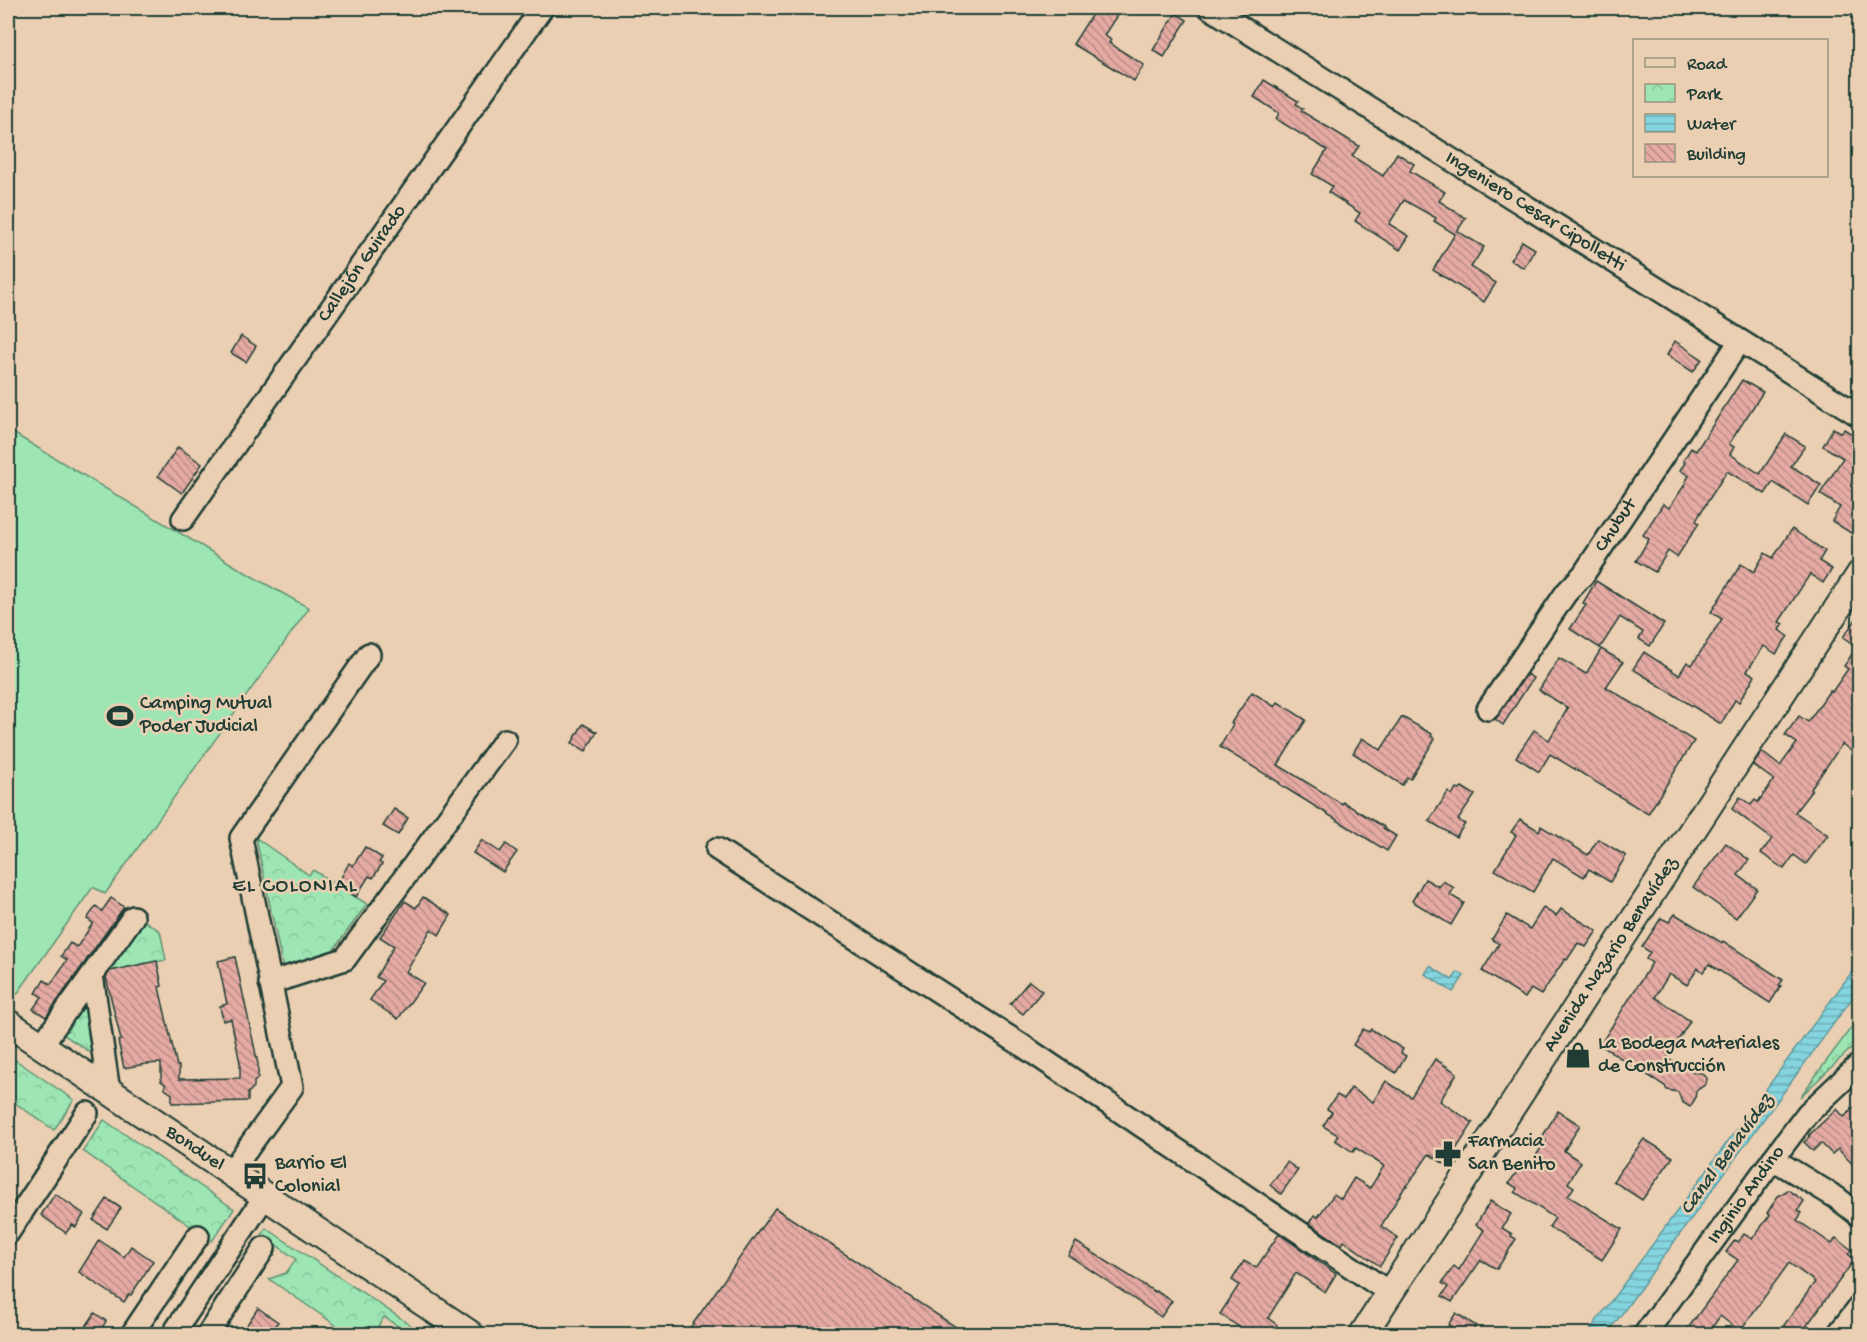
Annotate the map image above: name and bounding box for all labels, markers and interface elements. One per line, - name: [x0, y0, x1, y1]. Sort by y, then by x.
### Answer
- legend: [1633, 39, 1828, 177]
- text: Road: [1687, 55, 1728, 76]
- text: Park: [1686, 85, 1723, 106]
- text: Water: [1687, 115, 1737, 136]
- text: Building: [1686, 145, 1746, 166]
- street label: Ingeniero Cesar Cipolletti: [1441, 147, 1630, 278]
- street label: Callejón Guirado: [313, 201, 412, 327]
- street label: Chubut: [1590, 493, 1643, 557]
- place label: Camping Mutual Poder Judicial: [139, 693, 272, 739]
- sports icon: Camping Mutual Poder Judicial: [105, 701, 135, 731]
- street label: Avenida Nazario Benavídez: [1539, 852, 1684, 1057]
- district label: EL COLONIAL: [232, 875, 358, 900]
- place label: La Bodega Materiales de Construcción: [1598, 1033, 1780, 1079]
- shop icon: La Bodega Materiales de Construcción: [1563, 1040, 1593, 1070]
- water label: Canal Benavídez: [1676, 1088, 1781, 1220]
- street label: Bonduel: [160, 1120, 228, 1177]
- place label: Farmacia San Benito: [1467, 1131, 1556, 1177]
- pharmacy icon: Farmacia San Benito: [1433, 1139, 1463, 1169]
- street label: Inginio Andino: [1703, 1141, 1790, 1249]
- place label: Barrio El Colonial: [274, 1153, 347, 1199]
- bus stop icon: Barrio El Colonial: [240, 1161, 270, 1191]

